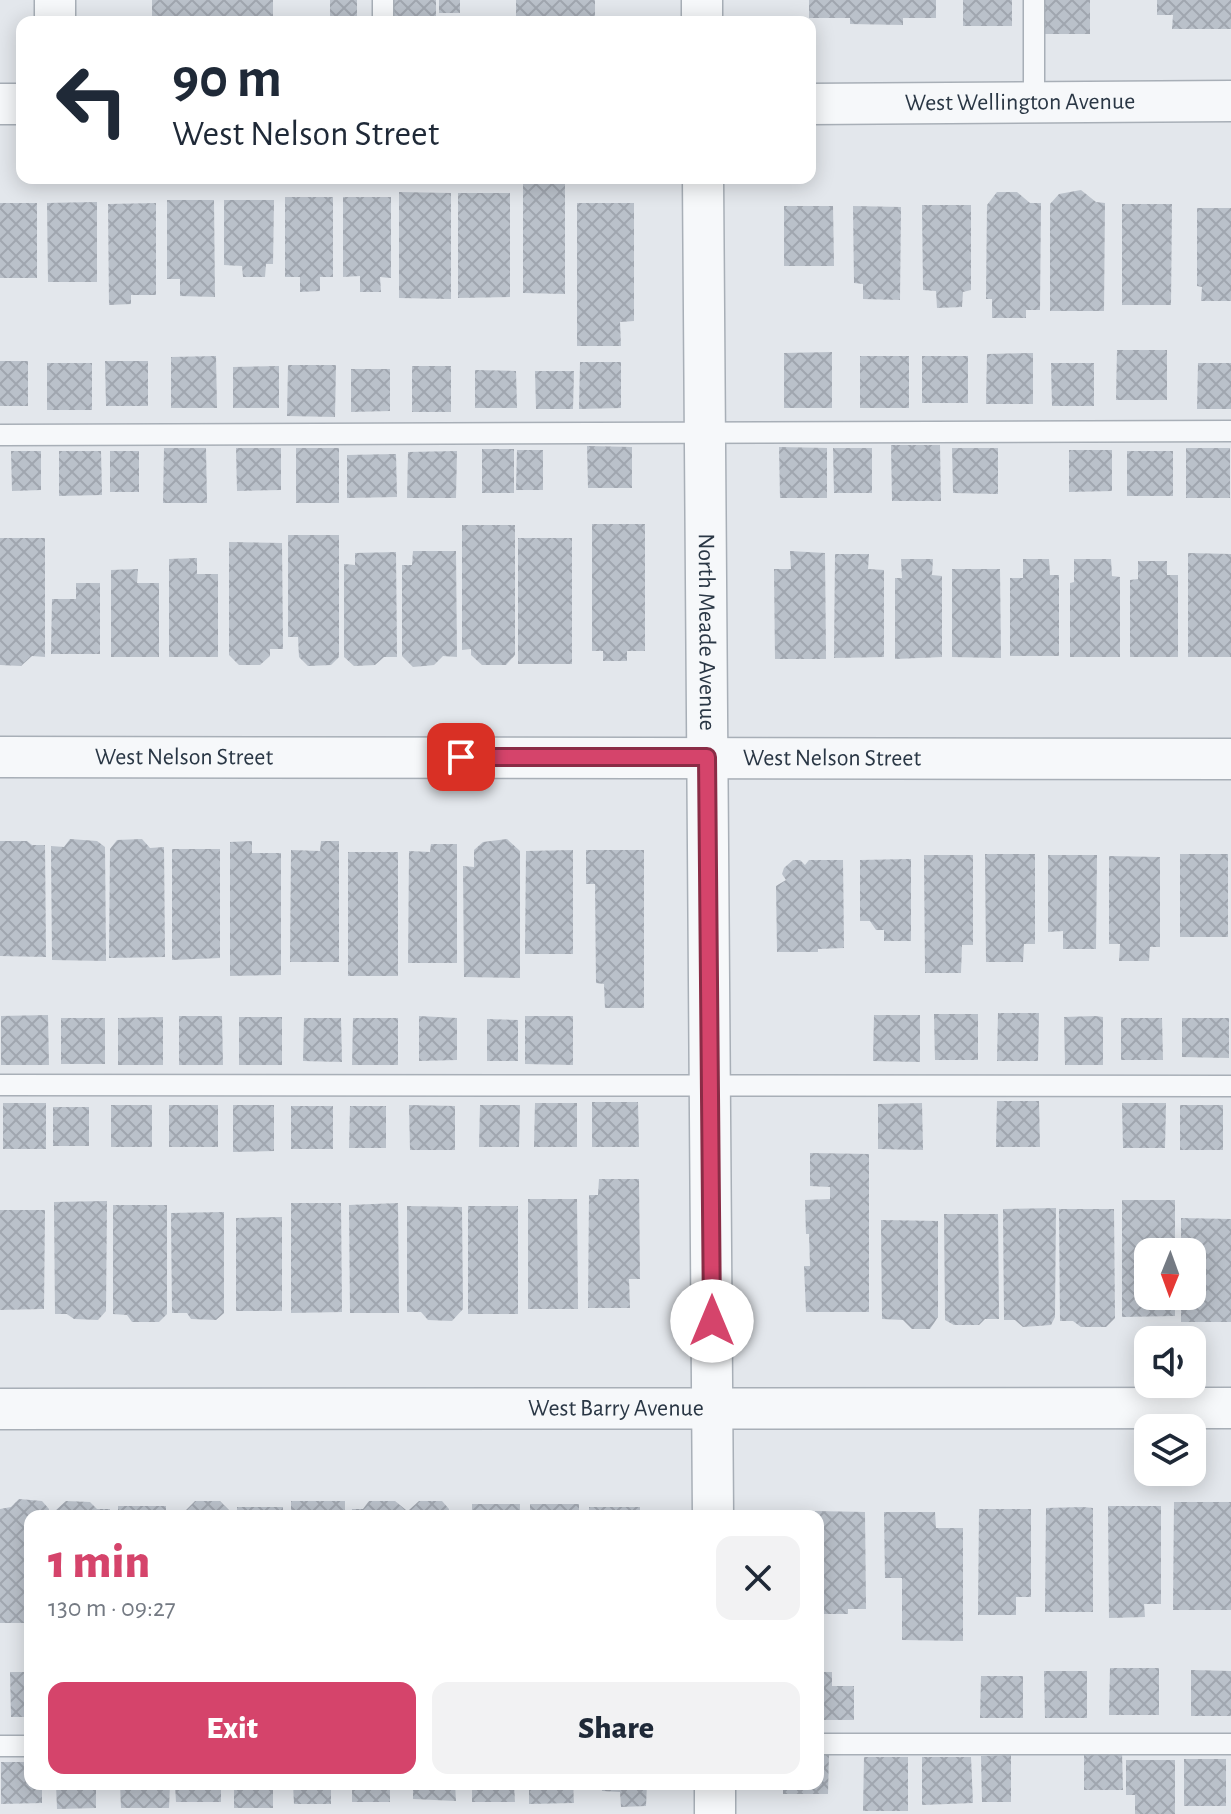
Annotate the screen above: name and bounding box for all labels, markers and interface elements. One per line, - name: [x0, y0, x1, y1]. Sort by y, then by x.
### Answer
- icon: left: [40, 48, 144, 152]
- text: 90 m: [172, 51, 282, 107]
- street label: West Wellington Avenue: [905, 90, 1135, 115]
- text: West Nelson Street: [172, 116, 439, 152]
- street label: North Meade Avenue: [694, 533, 719, 731]
- pin: [427, 723, 495, 791]
- icon: arrive: [439, 735, 483, 779]
- street label: West Nelson Street: [95, 745, 273, 769]
- street label: West Nelson Street: [743, 746, 921, 770]
- north arrow: [1134, 1238, 1206, 1310]
- map controls: [1134, 1238, 1206, 1486]
- position arrow: [670, 1279, 754, 1363]
- button: sound: [1134, 1326, 1206, 1398]
- street label: West Barry Avenue: [528, 1396, 704, 1421]
- button: layers: [1134, 1414, 1206, 1486]
- button: close: [716, 1536, 800, 1620]
- text: 1 min: [48, 1539, 150, 1587]
- text: 130 m · 09:27: [48, 1595, 176, 1621]
- button: Exit: [48, 1682, 416, 1774]
- button: Share: [432, 1682, 800, 1774]

